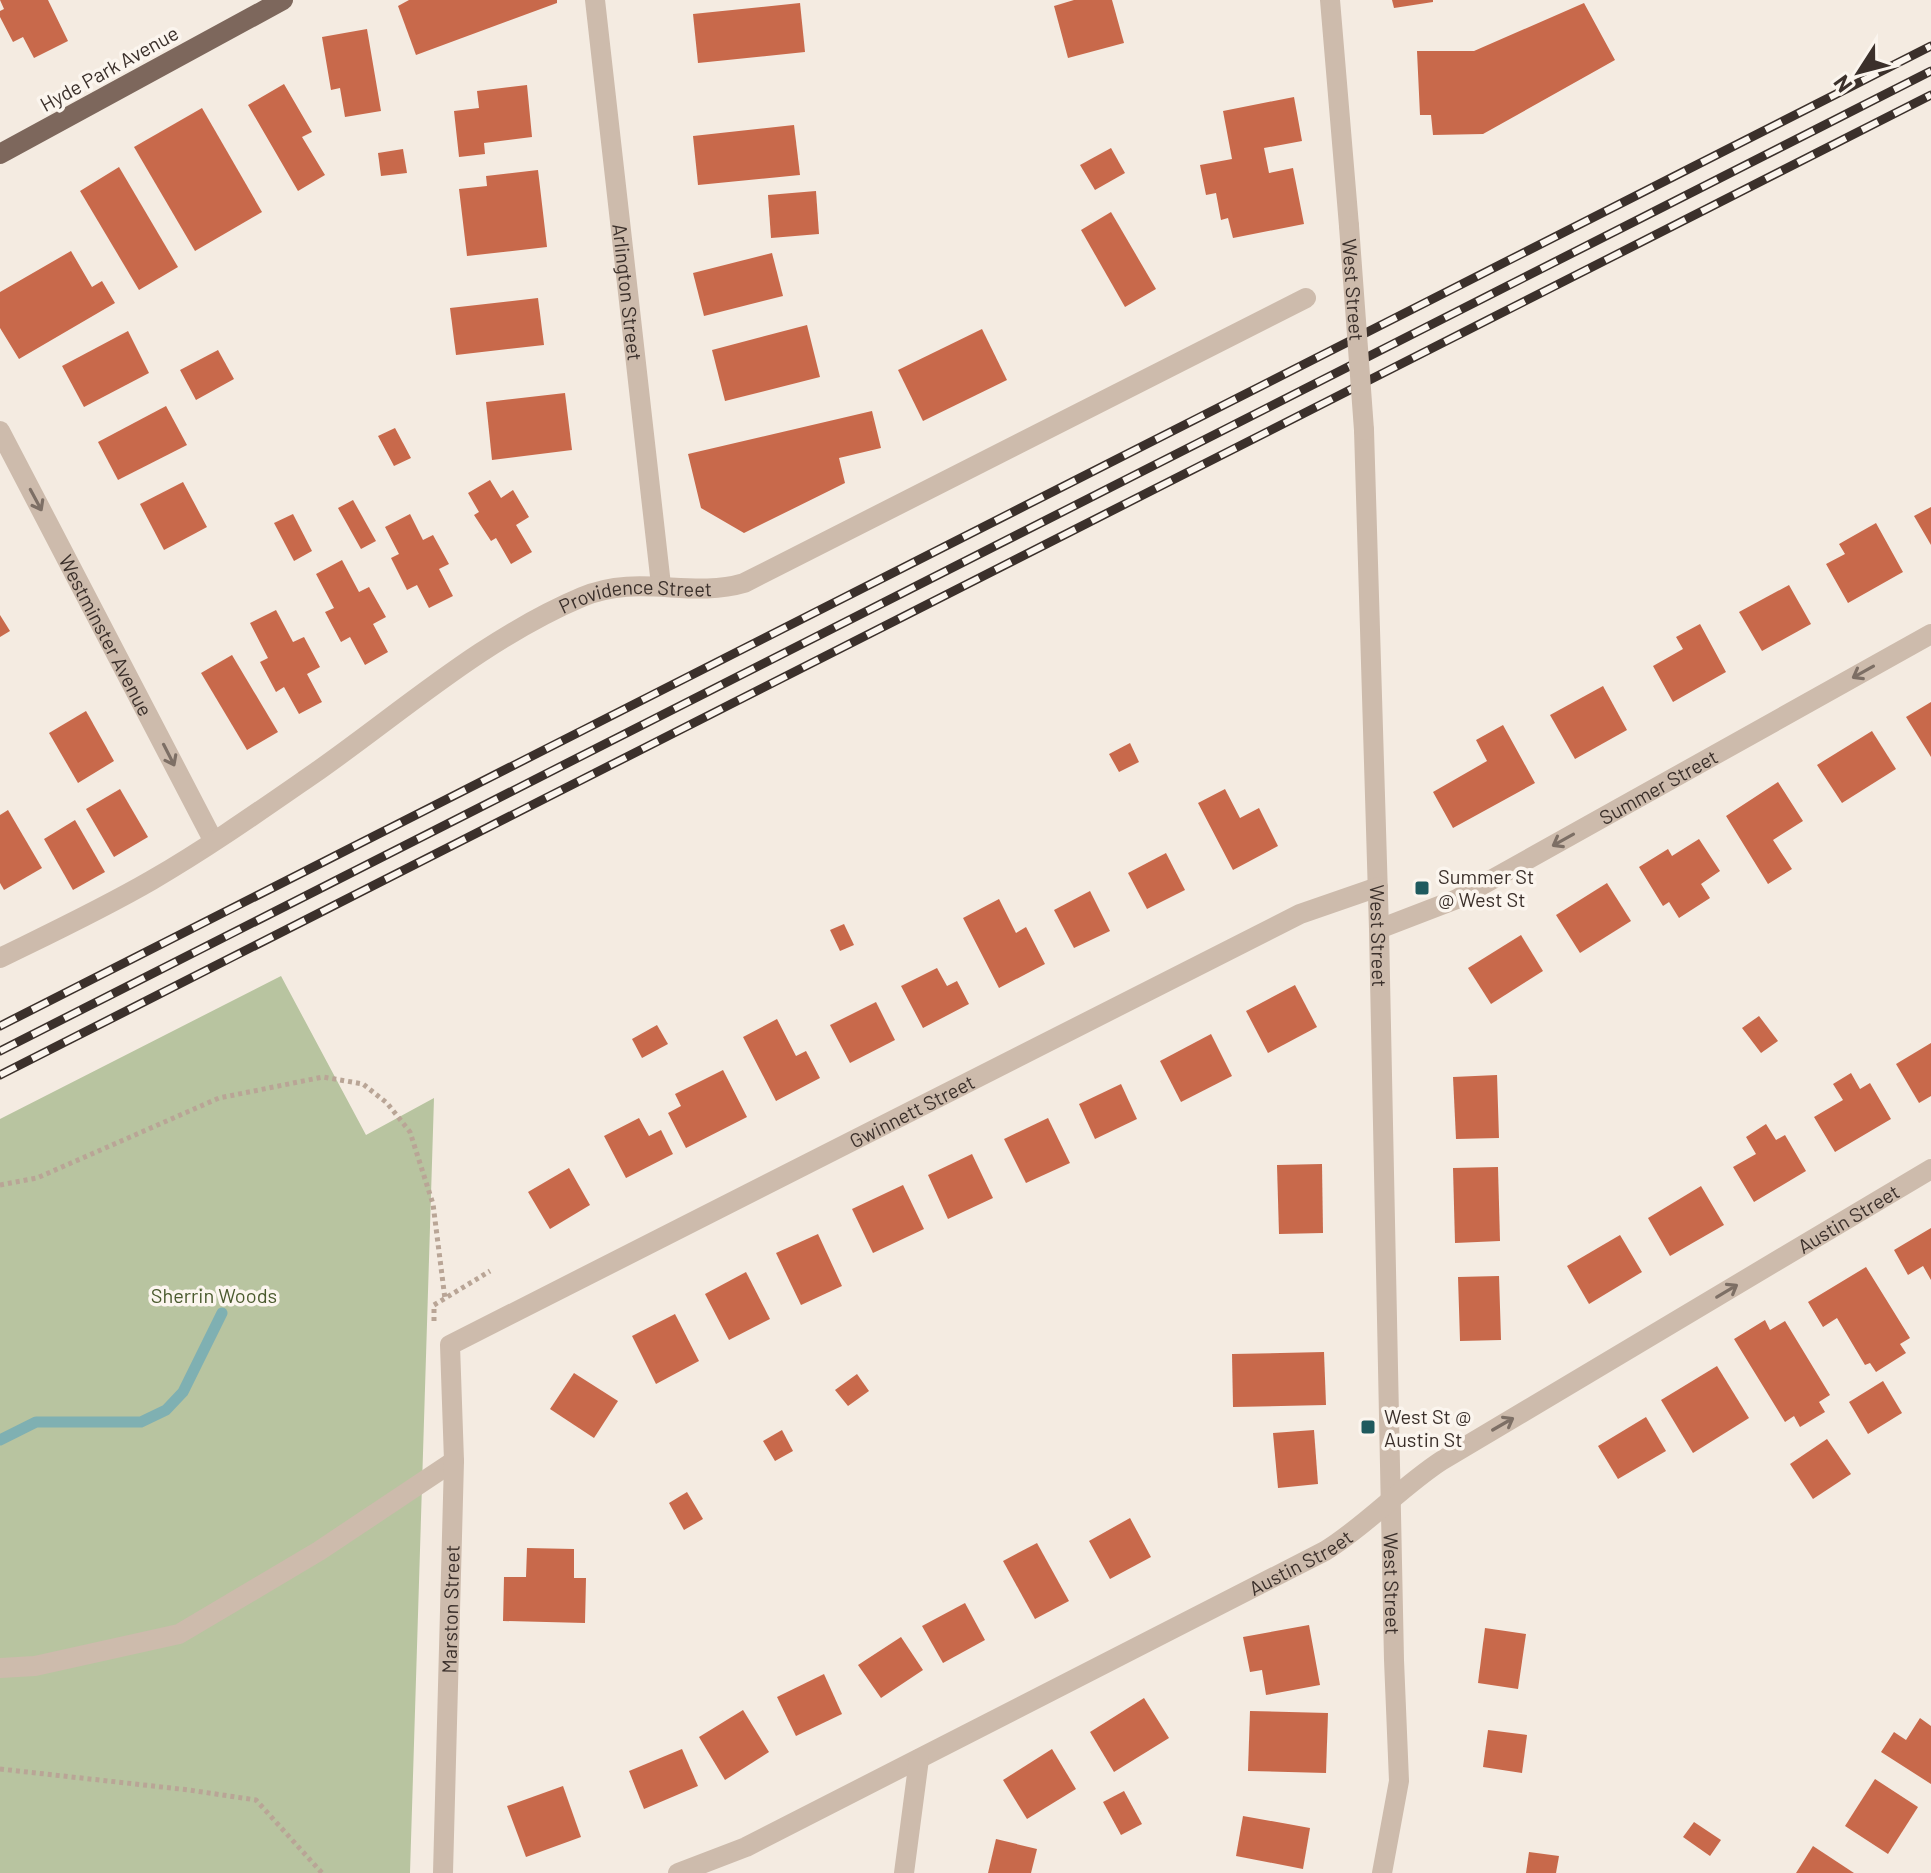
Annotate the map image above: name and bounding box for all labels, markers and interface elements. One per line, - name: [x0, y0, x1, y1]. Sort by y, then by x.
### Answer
- street label: Hyde Park Avenue: [36, 20, 182, 116]
- north arrow: [1819, 32, 1899, 112]
- text: N: [1827, 71, 1857, 98]
- street label: Arlington Street: [608, 222, 648, 362]
- street label: West Street: [1338, 238, 1369, 342]
- one-way arrow: [29, 487, 45, 511]
- street label: Westminster Avenue: [54, 550, 158, 720]
- street label: Providence Street: [555, 574, 713, 618]
- one-way arrow: [1852, 664, 1875, 680]
- one-way arrow: [162, 743, 178, 767]
- street label: Summer Street: [1595, 744, 1722, 829]
- one-way arrow: [1551, 833, 1575, 848]
- place label: Summer St @ West St: [1438, 864, 1534, 911]
- marker: Summer St @ West St: [1413, 879, 1431, 897]
- street label: West Street: [1366, 884, 1392, 987]
- street label: Gwinnett Street: [845, 1069, 978, 1153]
- street label: Austin Street: [1793, 1179, 1903, 1258]
- park label: Sherrin Woods: [151, 1283, 277, 1307]
- one-way arrow: [1715, 1283, 1738, 1299]
- place label: West St @ Austin St: [1384, 1404, 1471, 1451]
- one-way arrow: [1491, 1416, 1514, 1432]
- marker: West St @ Austin St: [1359, 1418, 1377, 1436]
- street label: Austin Street: [1245, 1524, 1357, 1600]
- street label: West Street: [1379, 1532, 1405, 1635]
- street label: Marston Street: [436, 1544, 464, 1674]

